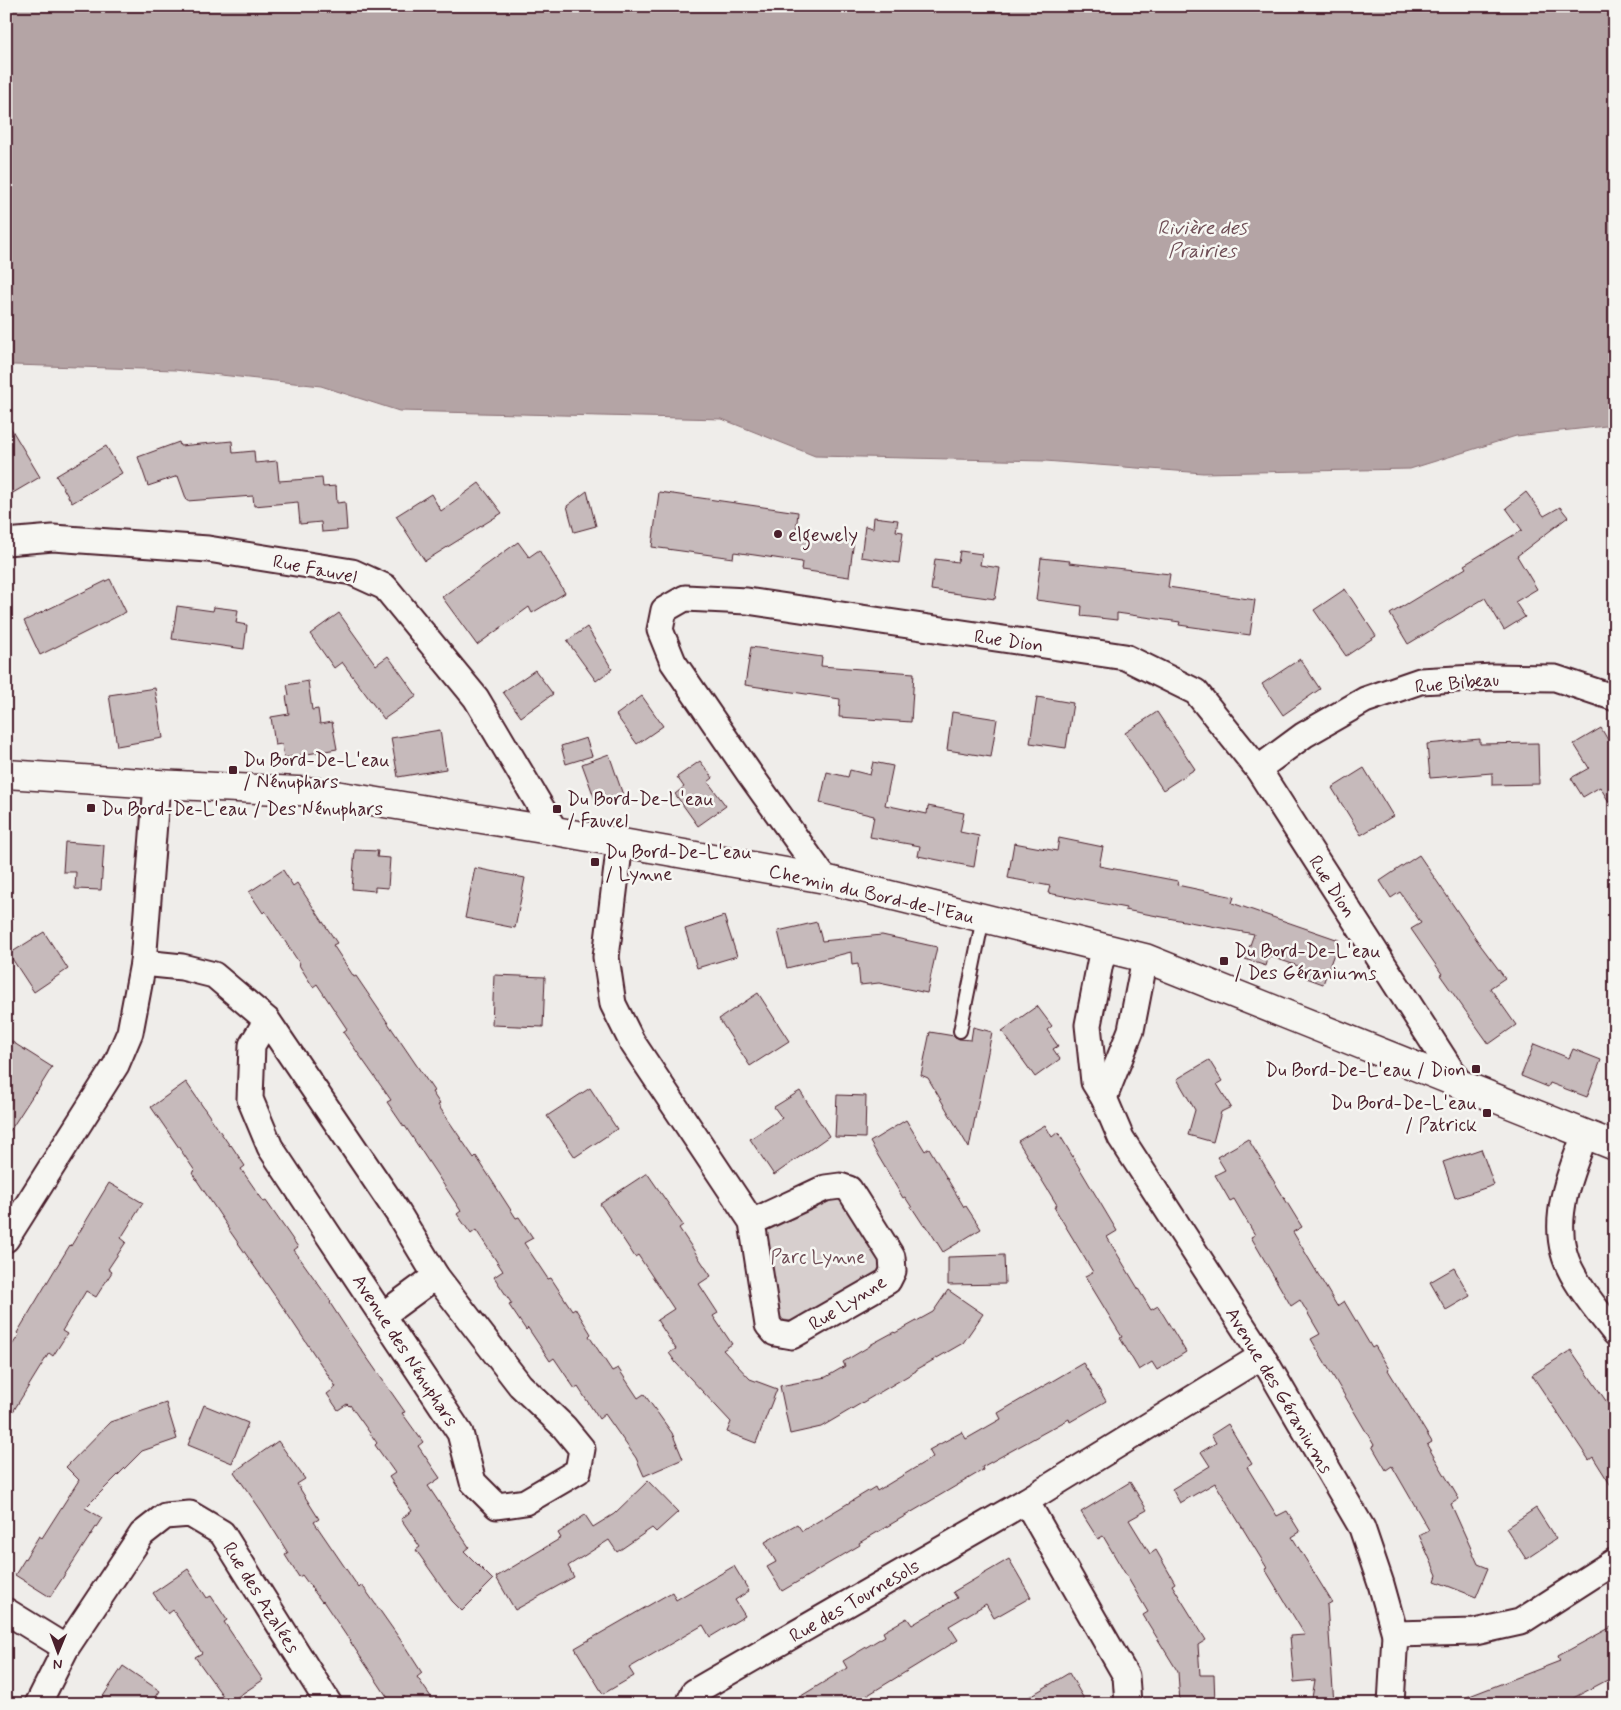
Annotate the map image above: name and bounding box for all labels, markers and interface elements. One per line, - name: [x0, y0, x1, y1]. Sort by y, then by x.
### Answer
- water label: Rivière des Prairies: [1157, 215, 1249, 265]
- place label: elgewely: [788, 523, 858, 551]
- marker: elgewely: [772, 528, 784, 540]
- street label: Rue Fauvel: [271, 549, 359, 590]
- street label: Rue Dion: [973, 624, 1045, 659]
- street label: Rue Bibeau: [1414, 667, 1500, 700]
- place label: Du Bord-De-L'eau / Nénuphars: [243, 748, 390, 795]
- marker: Du Bord-De-L'eau / Nénuphars: [227, 764, 239, 776]
- place label: Du Bord-De-L'eau / Fauvel: [567, 787, 714, 834]
- place label: Du Bord-De-L'eau / Des Nénuphars: [101, 797, 383, 822]
- marker: Du Bord-De-L'eau / Des Nénuphars: [85, 802, 97, 814]
- marker: Du Bord-De-L'eau / Fauvel: [551, 803, 563, 815]
- place label: Du Bord-De-L'eau / Lynne: [605, 840, 752, 887]
- street label: Rue Dion: [1302, 851, 1361, 923]
- marker: Du Bord-De-L'eau / Lynne: [589, 856, 601, 868]
- street label: Chemin du Bord-de-l'Eau: [766, 859, 977, 930]
- place label: Du Bord-De-L'eau / Des Géraniums: [1234, 939, 1381, 986]
- marker: Du Bord-De-L'eau / Des Géraniums: [1218, 955, 1230, 967]
- place label: Du Bord-De-L'eau / Dion: [1265, 1058, 1466, 1083]
- marker: Du Bord-De-L'eau / Dion: [1470, 1063, 1482, 1075]
- place label: Du Bord-De-L'eau / Patrick: [1330, 1091, 1477, 1138]
- marker: Du Bord-De-L'eau / Patrick: [1481, 1107, 1493, 1119]
- park label: Parc Lynne: [771, 1245, 865, 1270]
- street label: Avenue des Nénuphars: [346, 1270, 463, 1432]
- street label: Rue Lynne: [804, 1270, 891, 1337]
- street label: Avenue des Géraniums: [1219, 1303, 1339, 1479]
- street label: Rue des Azalées: [217, 1537, 305, 1659]
- street label: Rue des Tournesols: [785, 1554, 924, 1649]
- north arrow: [32, 1628, 82, 1678]
- text: N: [53, 1655, 63, 1673]

